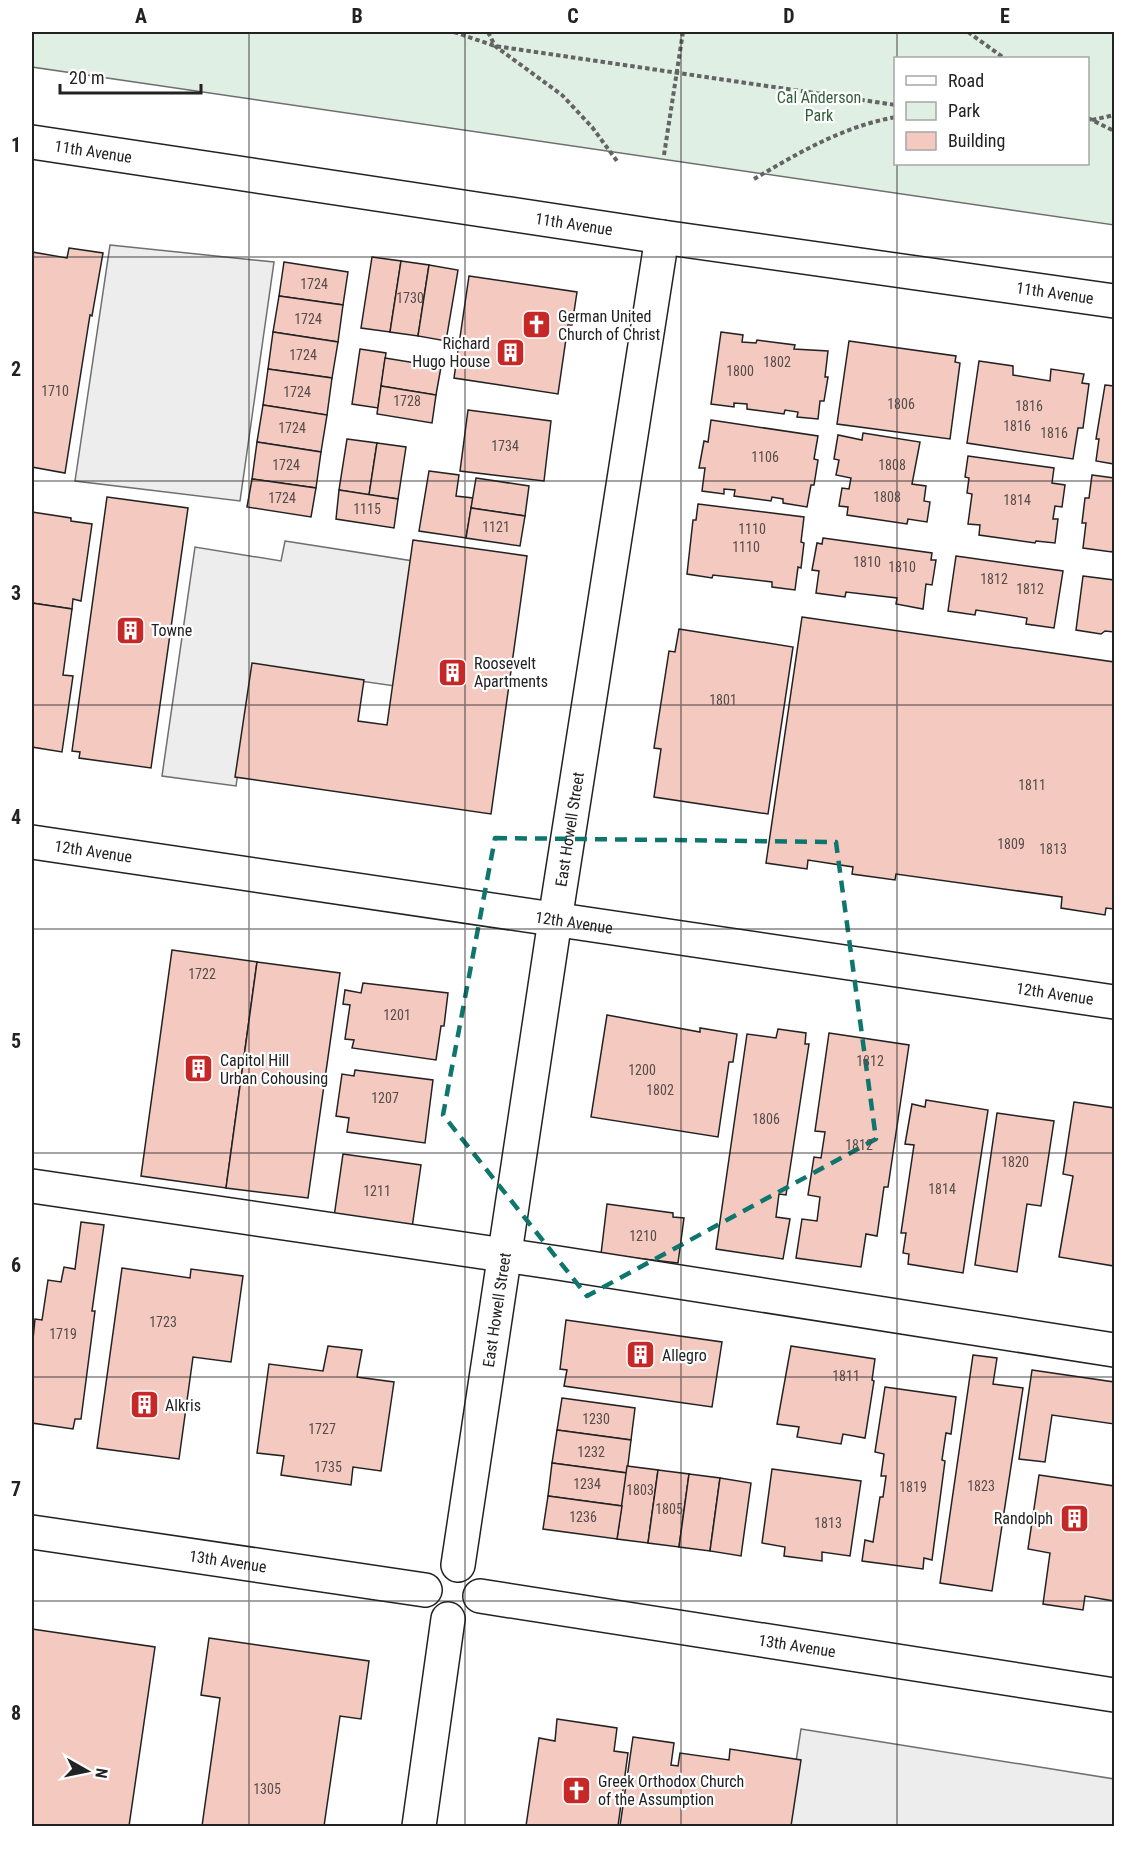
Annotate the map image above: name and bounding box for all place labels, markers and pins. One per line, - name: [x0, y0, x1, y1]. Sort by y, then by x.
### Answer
- place label: German United Church of Christ: [558, 307, 660, 344]
- church icon: German United Church of Christ: [521, 309, 553, 341]
- place label: Richard Hugo House: [412, 334, 490, 371]
- building icon: Richard Hugo House: [495, 336, 527, 368]
- building icon: Towne: [114, 614, 146, 646]
- place label: Towne: [151, 621, 192, 640]
- place label: Roosevelt Apartments: [474, 654, 548, 691]
- building icon: Roosevelt Apartments: [437, 656, 469, 688]
- place label: Capitol Hill Urban Cohousing: [220, 1051, 328, 1088]
- building icon: Capitol Hill Urban Cohousing: [183, 1053, 215, 1085]
- building icon: Allegro: [625, 1339, 657, 1371]
- place label: Allegro: [662, 1346, 707, 1365]
- building icon: Alkris: [128, 1389, 160, 1421]
- place label: Alkris: [165, 1396, 201, 1415]
- building icon: Randolph: [1058, 1502, 1090, 1534]
- place label: Randolph: [994, 1509, 1053, 1528]
- place label: Greek Orthodox Church of the Assumption: [598, 1772, 744, 1809]
- church icon: Greek Orthodox Church of the Assumption: [561, 1774, 593, 1806]

